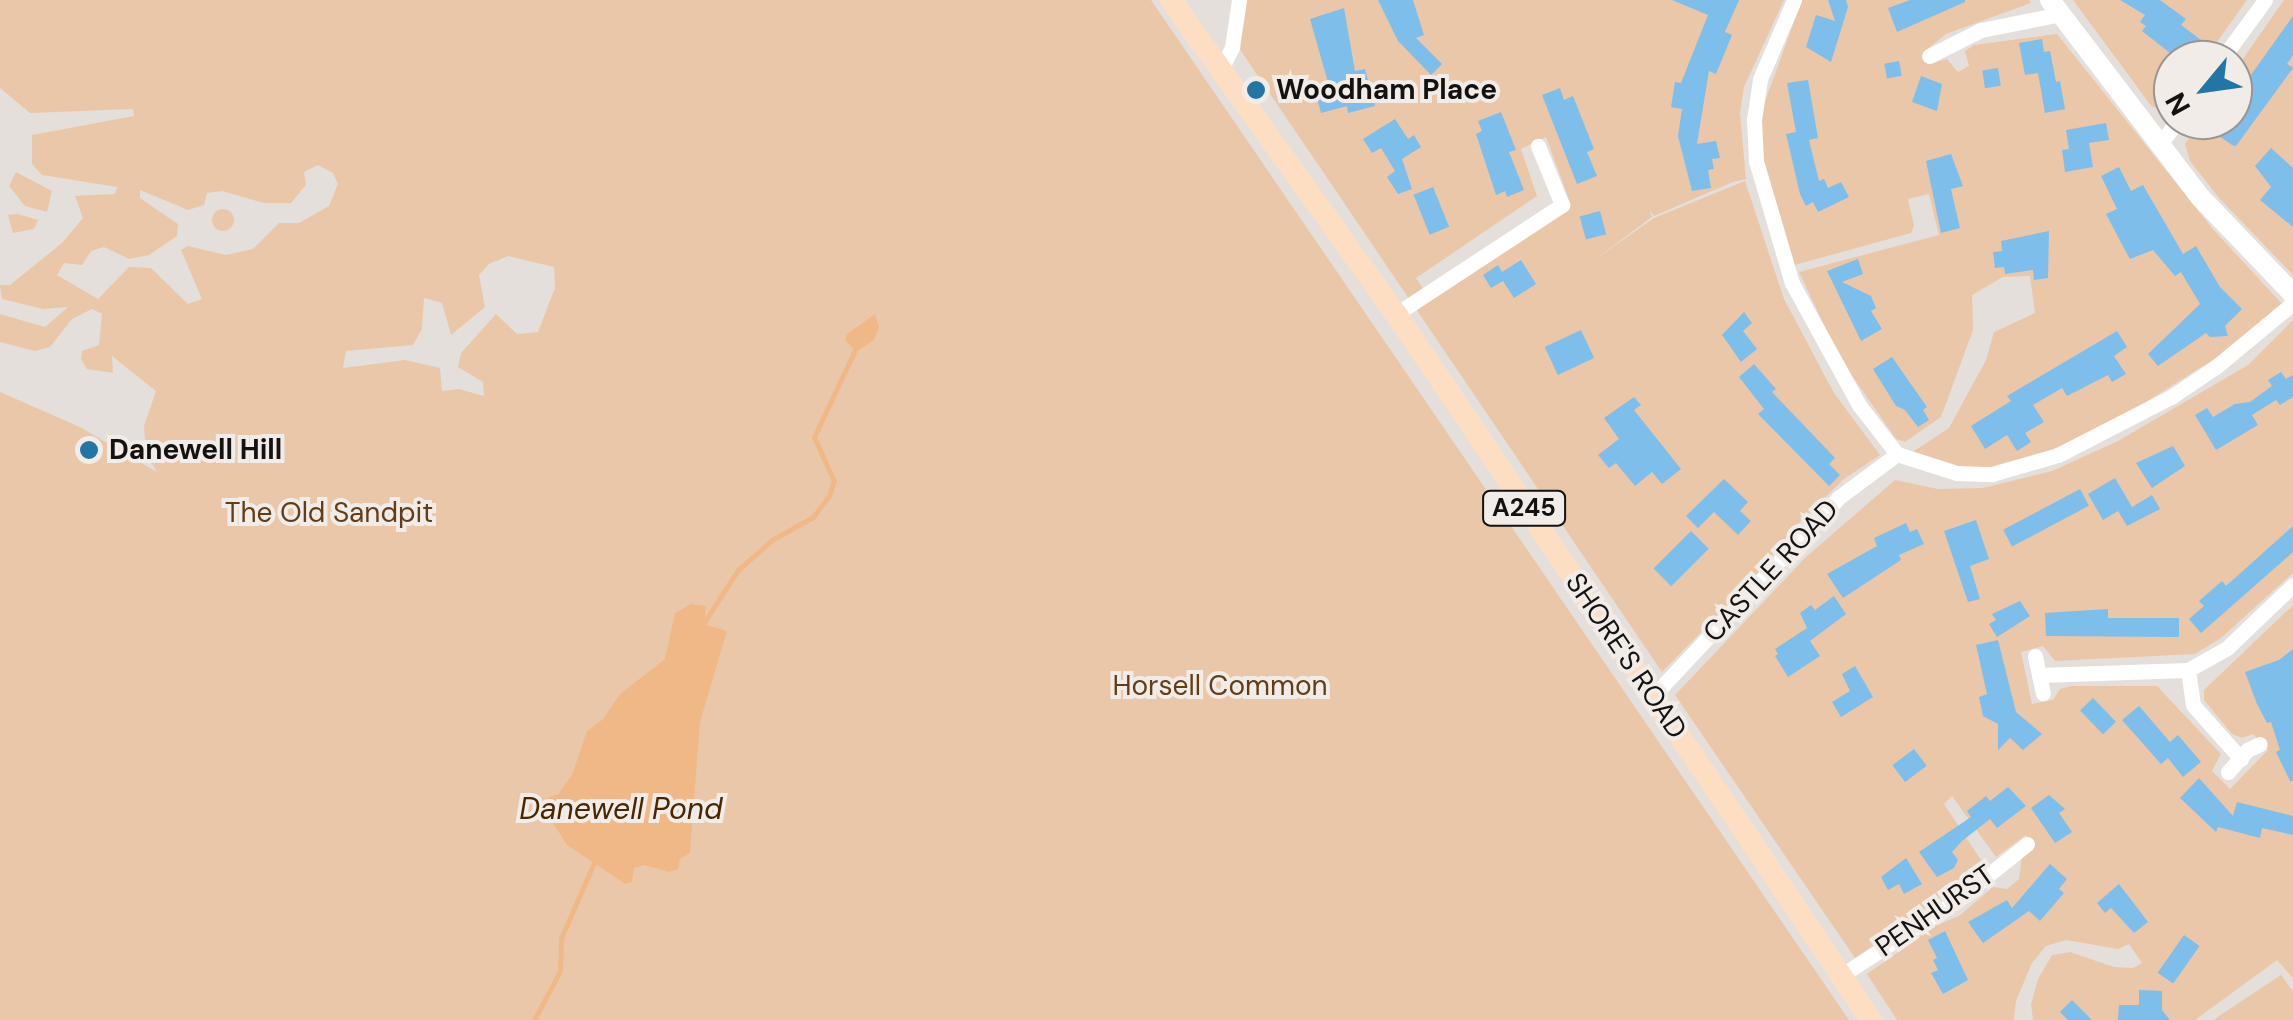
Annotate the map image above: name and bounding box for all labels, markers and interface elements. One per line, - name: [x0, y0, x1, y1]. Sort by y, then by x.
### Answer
- north arrow: [2153, 40, 2253, 140]
- place label: Woodham Place: [1276, 73, 1497, 107]
- marker: Woodham Place: [1245, 79, 1267, 101]
- text: N: [2157, 86, 2199, 122]
- place label: Danewell Hill: [109, 433, 282, 467]
- marker: Danewell Hill: [78, 439, 100, 461]
- road number: A245: [1482, 488, 1566, 528]
- street label: CASTLE ROAD: [1696, 493, 1846, 649]
- park label: The Old Sandpit: [225, 496, 433, 530]
- street label: SHORE'S ROAD: [1558, 567, 1694, 745]
- park label: Horsell Common: [1112, 669, 1328, 703]
- water label: Danewell Pond: [519, 791, 723, 827]
- street label: PENHURST: [1869, 858, 2001, 964]

